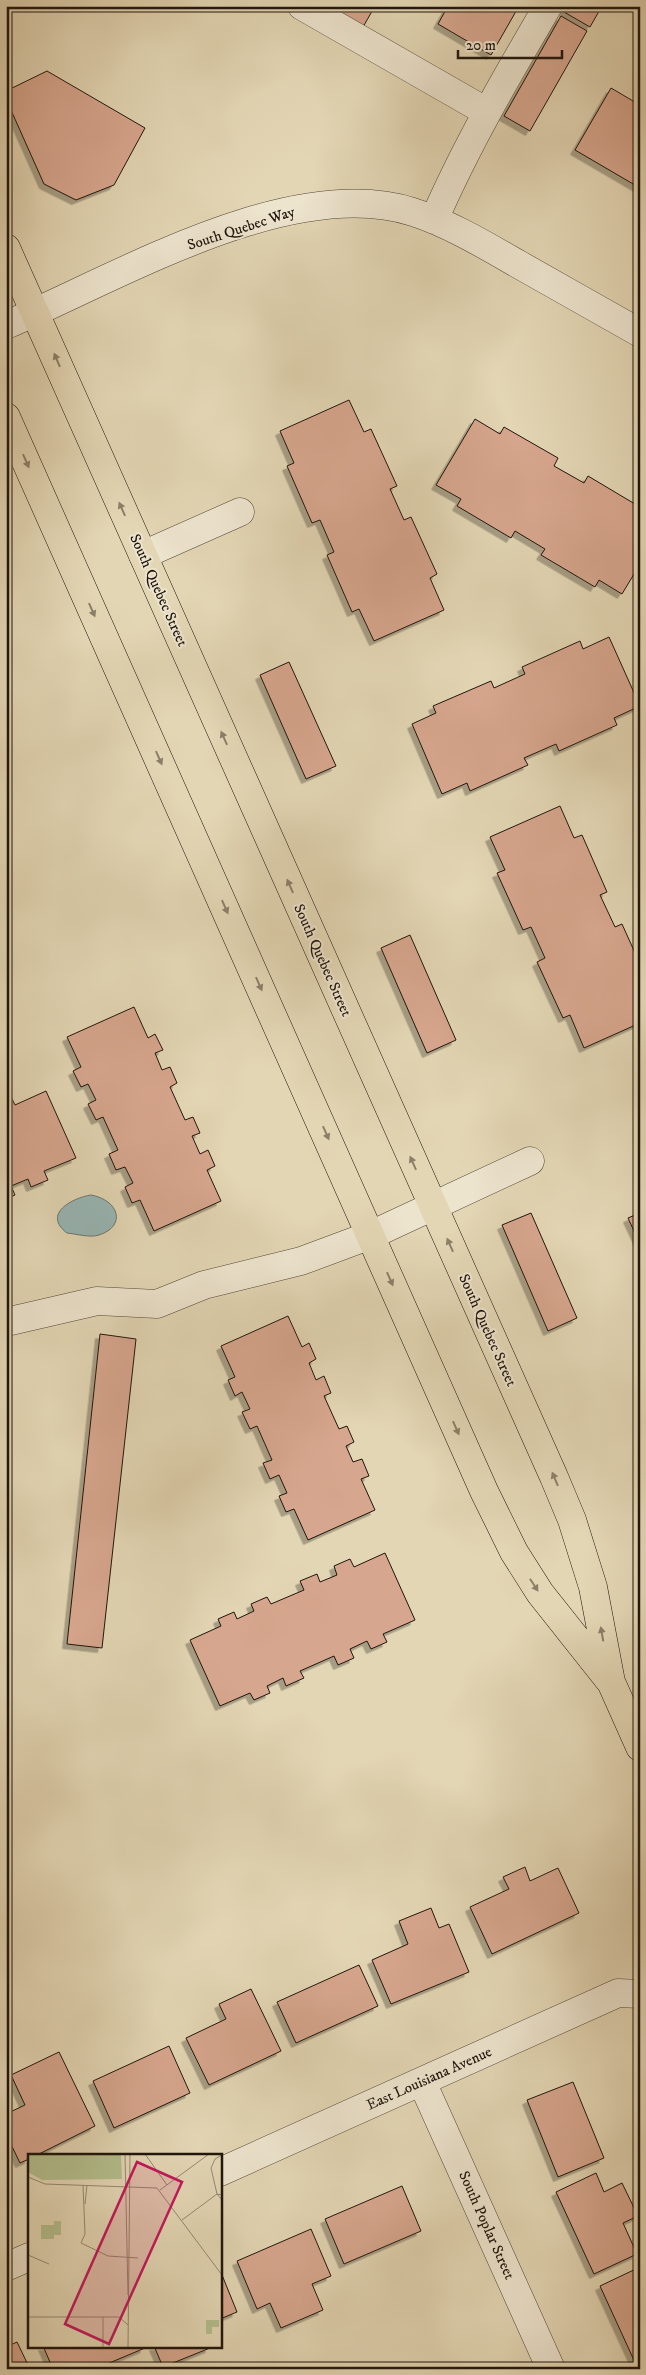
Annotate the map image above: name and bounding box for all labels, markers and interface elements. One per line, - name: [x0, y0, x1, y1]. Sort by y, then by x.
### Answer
- scale bar: [458, 28, 562, 60]
- text: 20 m: [466, 36, 496, 55]
- street label: South Quebec Way: [185, 202, 298, 255]
- one-way arrow: [52, 353, 60, 368]
- one-way arrow: [23, 454, 31, 468]
- one-way arrow: [118, 502, 126, 516]
- street label: South Quebec Street: [125, 531, 192, 650]
- one-way arrow: [89, 603, 97, 617]
- one-way arrow: [220, 731, 228, 745]
- one-way arrow: [155, 751, 163, 765]
- one-way arrow: [286, 879, 294, 893]
- one-way arrow: [221, 900, 229, 914]
- street label: South Quebec Street: [289, 901, 356, 1020]
- one-way arrow: [256, 977, 264, 991]
- one-way arrow: [322, 1126, 330, 1140]
- one-way arrow: [408, 1156, 416, 1170]
- one-way arrow: [445, 1238, 453, 1252]
- street label: South Quebec Street: [454, 1271, 521, 1390]
- one-way arrow: [387, 1272, 395, 1286]
- one-way arrow: [452, 1421, 460, 1435]
- one-way arrow: [550, 1472, 558, 1486]
- one-way arrow: [530, 1578, 539, 1591]
- one-way arrow: [598, 1625, 606, 1641]
- street label: East Louisiana Avenue: [364, 2042, 495, 2115]
- inset map: [28, 2154, 221, 2348]
- street label: South Poplar Street: [454, 2168, 519, 2283]

